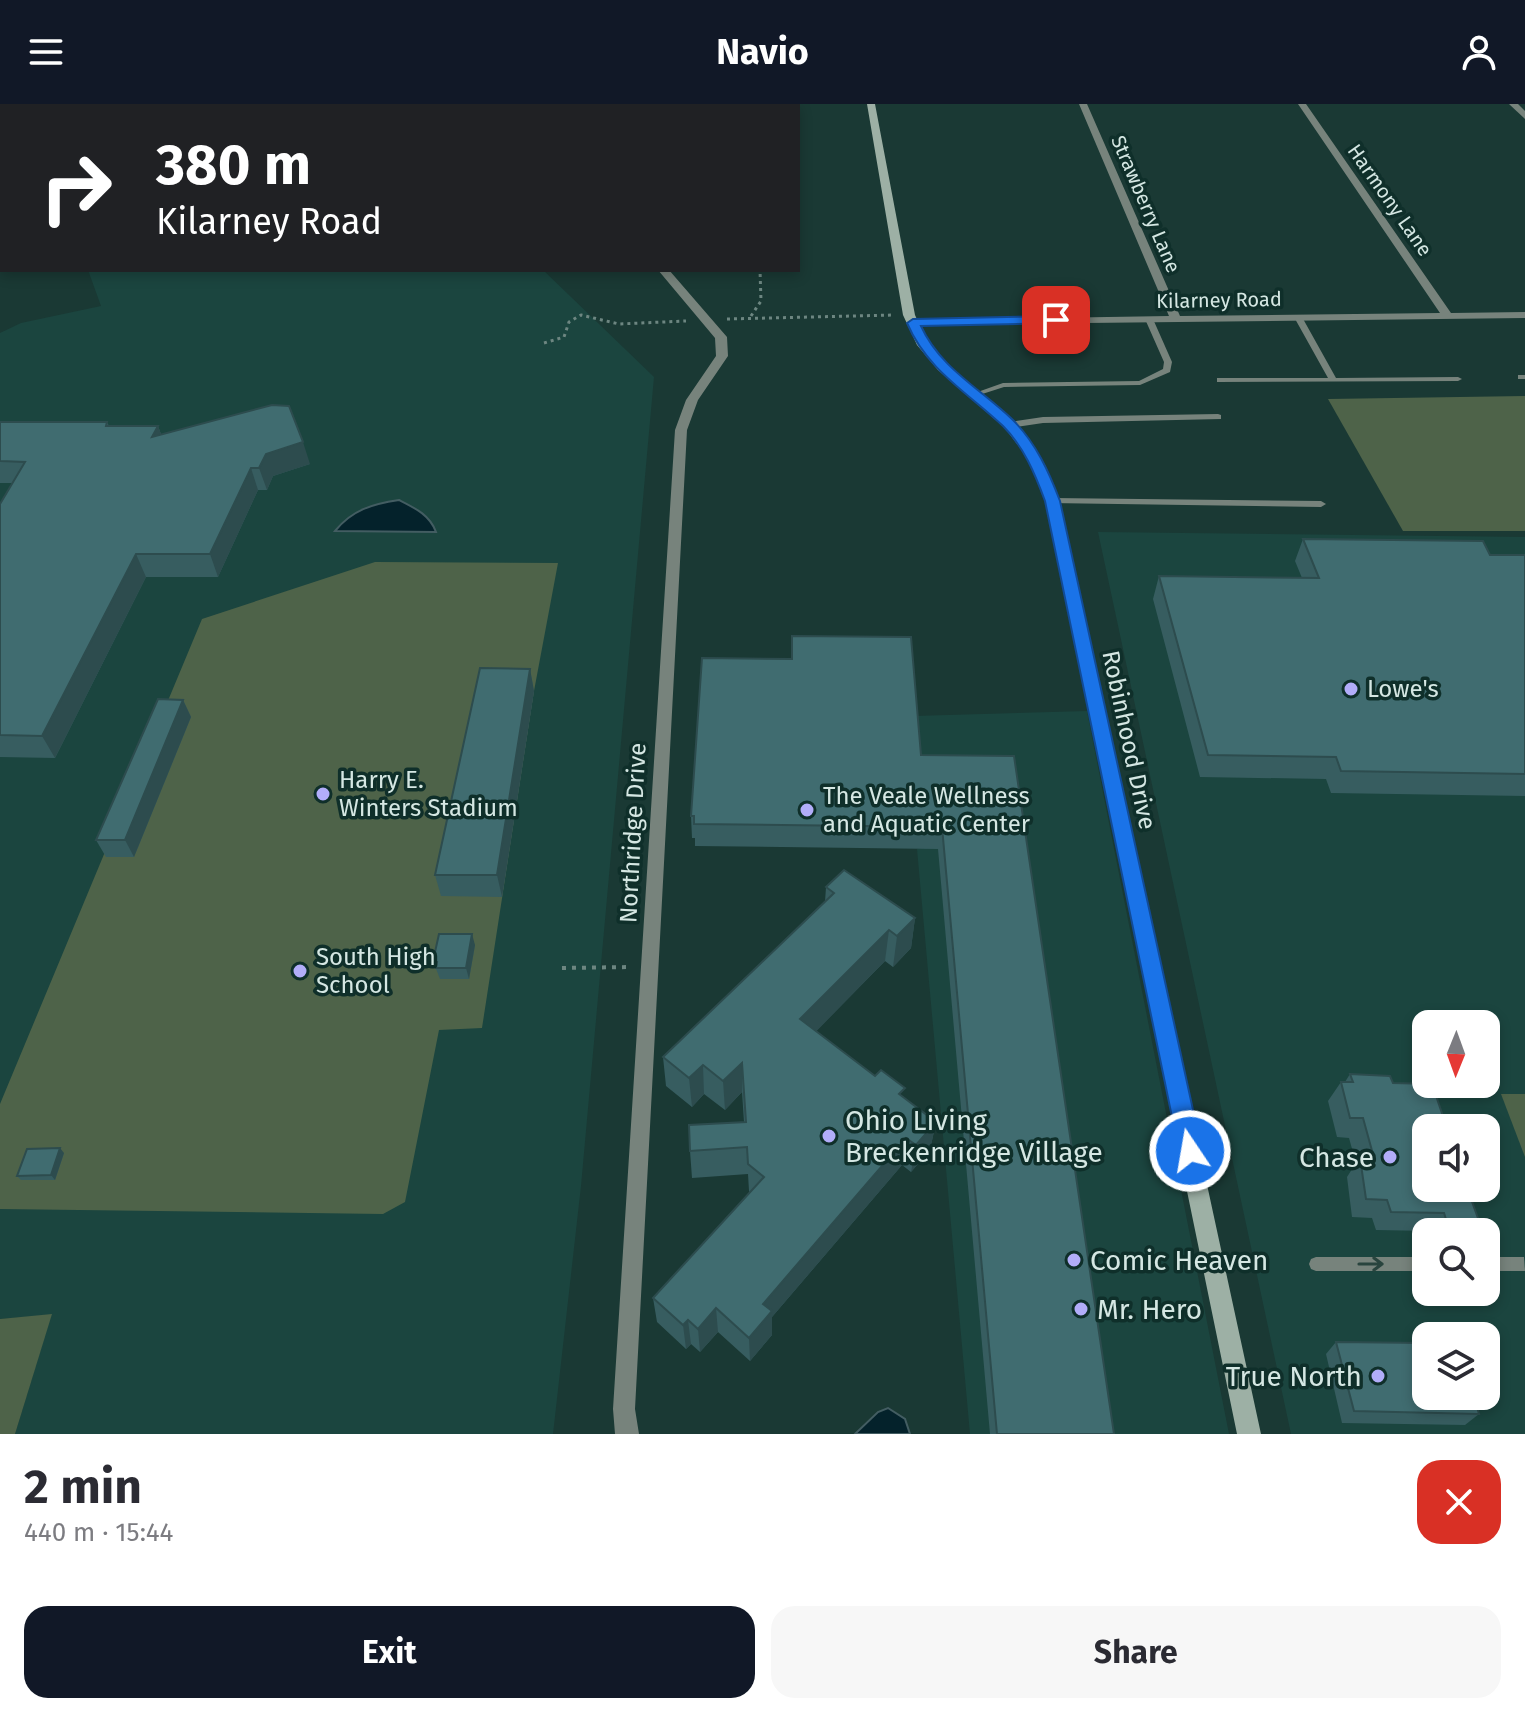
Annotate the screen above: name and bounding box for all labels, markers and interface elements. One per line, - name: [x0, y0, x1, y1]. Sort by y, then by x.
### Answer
- icon: menu: [24, 30, 68, 74]
- text: Navio: [716, 30, 809, 74]
- icon: person: [1457, 30, 1501, 74]
- text: 380 m: [156, 132, 311, 199]
- street label: Strawberry Lane: [1106, 132, 1186, 276]
- icon: right: [24, 136, 128, 240]
- street label: Harmony Lane: [1343, 139, 1437, 261]
- text: Kilarney Road: [156, 200, 382, 244]
- pin: [1022, 286, 1090, 354]
- street label: Kilarney Road: [1156, 287, 1282, 313]
- icon: arrive: [1034, 298, 1078, 342]
- street label: Robinhood Drive: [1096, 648, 1162, 832]
- place label: Lowe's: [1367, 675, 1439, 703]
- marker: Lowe's: [1342, 680, 1360, 698]
- street label: Northridge Drive: [614, 742, 652, 924]
- place label: Harry E. Winters Stadium: [339, 766, 518, 822]
- place label: The Veale Wellness and Aquatic Center: [823, 782, 1031, 838]
- marker: Harry E. Winters Stadium: [314, 785, 332, 803]
- marker: The Veale Wellness and Aquatic Center: [798, 801, 816, 819]
- place label: South High School: [316, 943, 436, 999]
- marker: South High School: [291, 962, 309, 980]
- north arrow: [1412, 1010, 1500, 1098]
- map controls: [1412, 1010, 1500, 1410]
- place label: Ohio Living Breckenridge Village: [845, 1104, 1103, 1169]
- position arrow: [1148, 1109, 1232, 1193]
- button: sound: [1412, 1114, 1500, 1202]
- marker: Ohio Living Breckenridge Village: [820, 1127, 838, 1145]
- place label: Chase: [1299, 1141, 1374, 1174]
- marker: Chase: [1381, 1148, 1399, 1166]
- button: search: [1412, 1218, 1500, 1306]
- place label: Comic Heaven: [1090, 1244, 1268, 1277]
- marker: Comic Heaven: [1065, 1251, 1083, 1269]
- one-way arrow: [1357, 1256, 1384, 1272]
- place label: Mr. Hero: [1097, 1293, 1202, 1326]
- marker: Mr. Hero: [1072, 1300, 1090, 1318]
- button: layers: [1412, 1322, 1500, 1410]
- place label: True North: [1226, 1360, 1362, 1393]
- marker: True North: [1369, 1367, 1387, 1385]
- text: 2 min: [24, 1458, 142, 1516]
- button: close: [1417, 1460, 1501, 1544]
- text: 440 m · 15:44: [24, 1517, 173, 1548]
- button: Exit: [24, 1606, 755, 1698]
- button: Share: [771, 1606, 1501, 1698]

